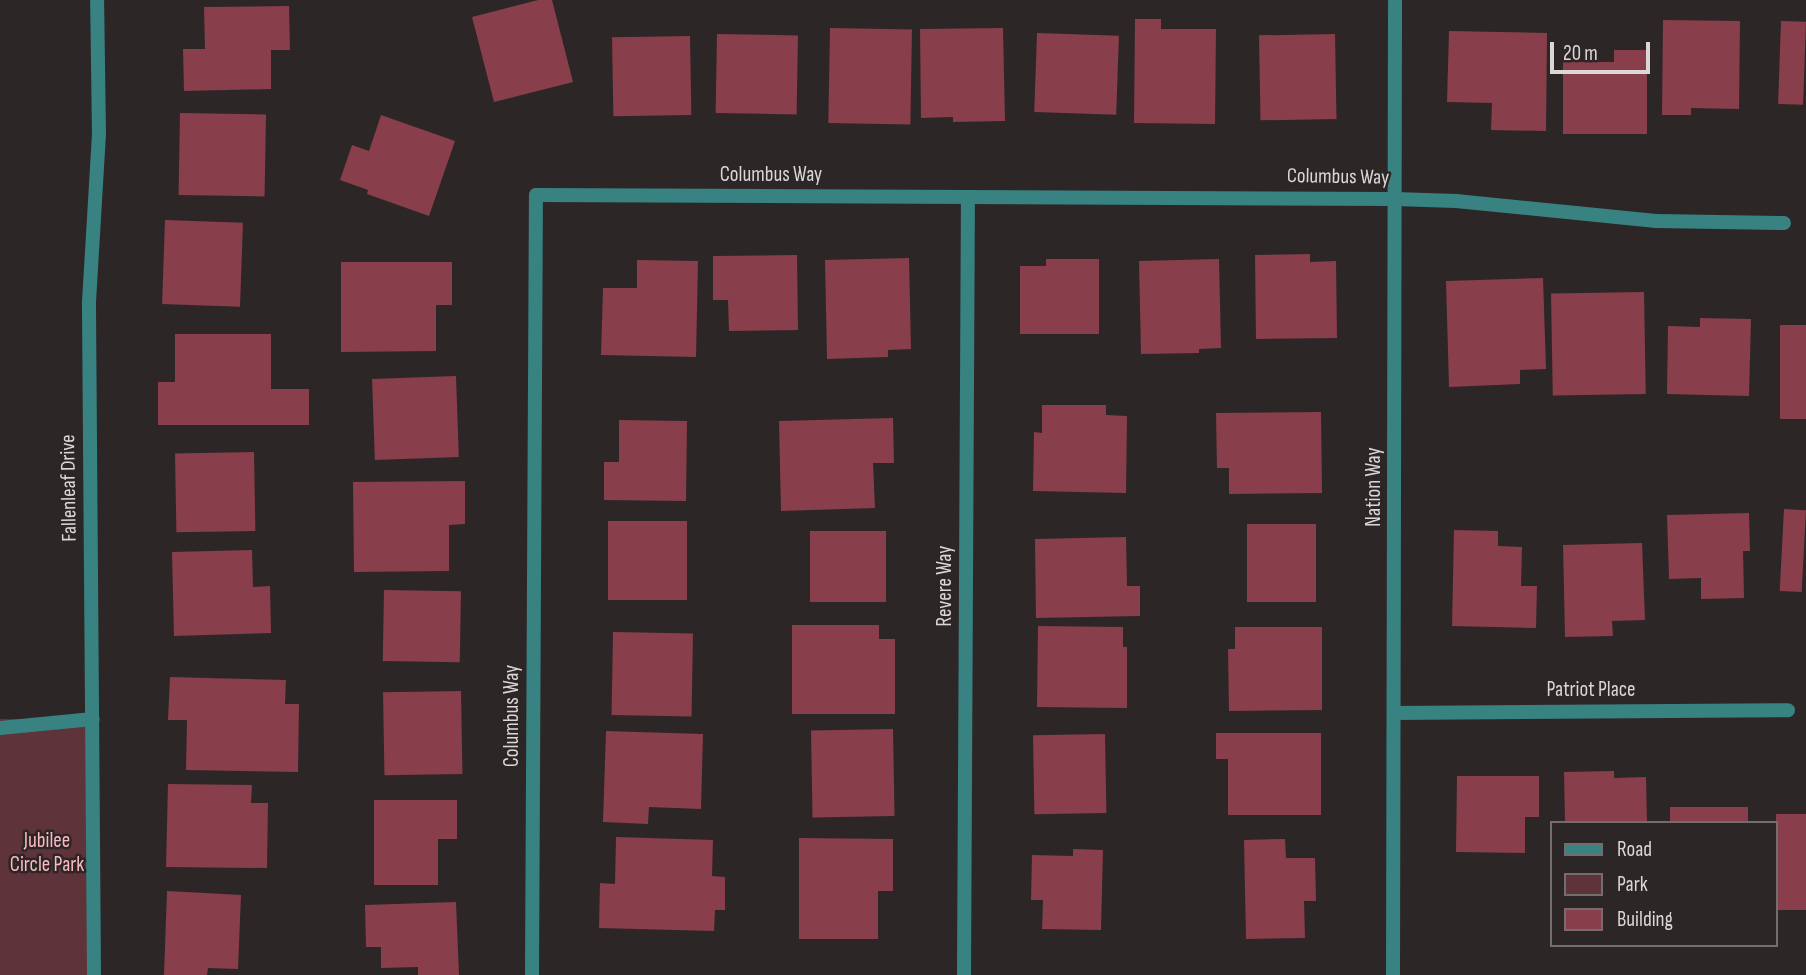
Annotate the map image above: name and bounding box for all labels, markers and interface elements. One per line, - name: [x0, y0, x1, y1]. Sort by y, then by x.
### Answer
- scale bar: [1554, 28, 1654, 72]
- text: 20 m: [1563, 41, 1598, 66]
- street label: Columbus Way: [720, 162, 822, 188]
- street label: Columbus Way: [1287, 164, 1389, 190]
- street label: Fallenleaf Drive: [55, 434, 83, 542]
- street label: Nation Way: [1361, 447, 1387, 527]
- street label: Revere Way: [932, 546, 958, 626]
- street label: Columbus Way: [499, 665, 525, 767]
- street label: Patriot Place: [1546, 677, 1636, 703]
- legend: [1550, 821, 1778, 947]
- park label: Jubilee Circle Park: [10, 828, 84, 878]
- text: Road: [1617, 837, 1652, 862]
- text: Park: [1617, 872, 1648, 897]
- text: Building: [1617, 907, 1673, 932]

